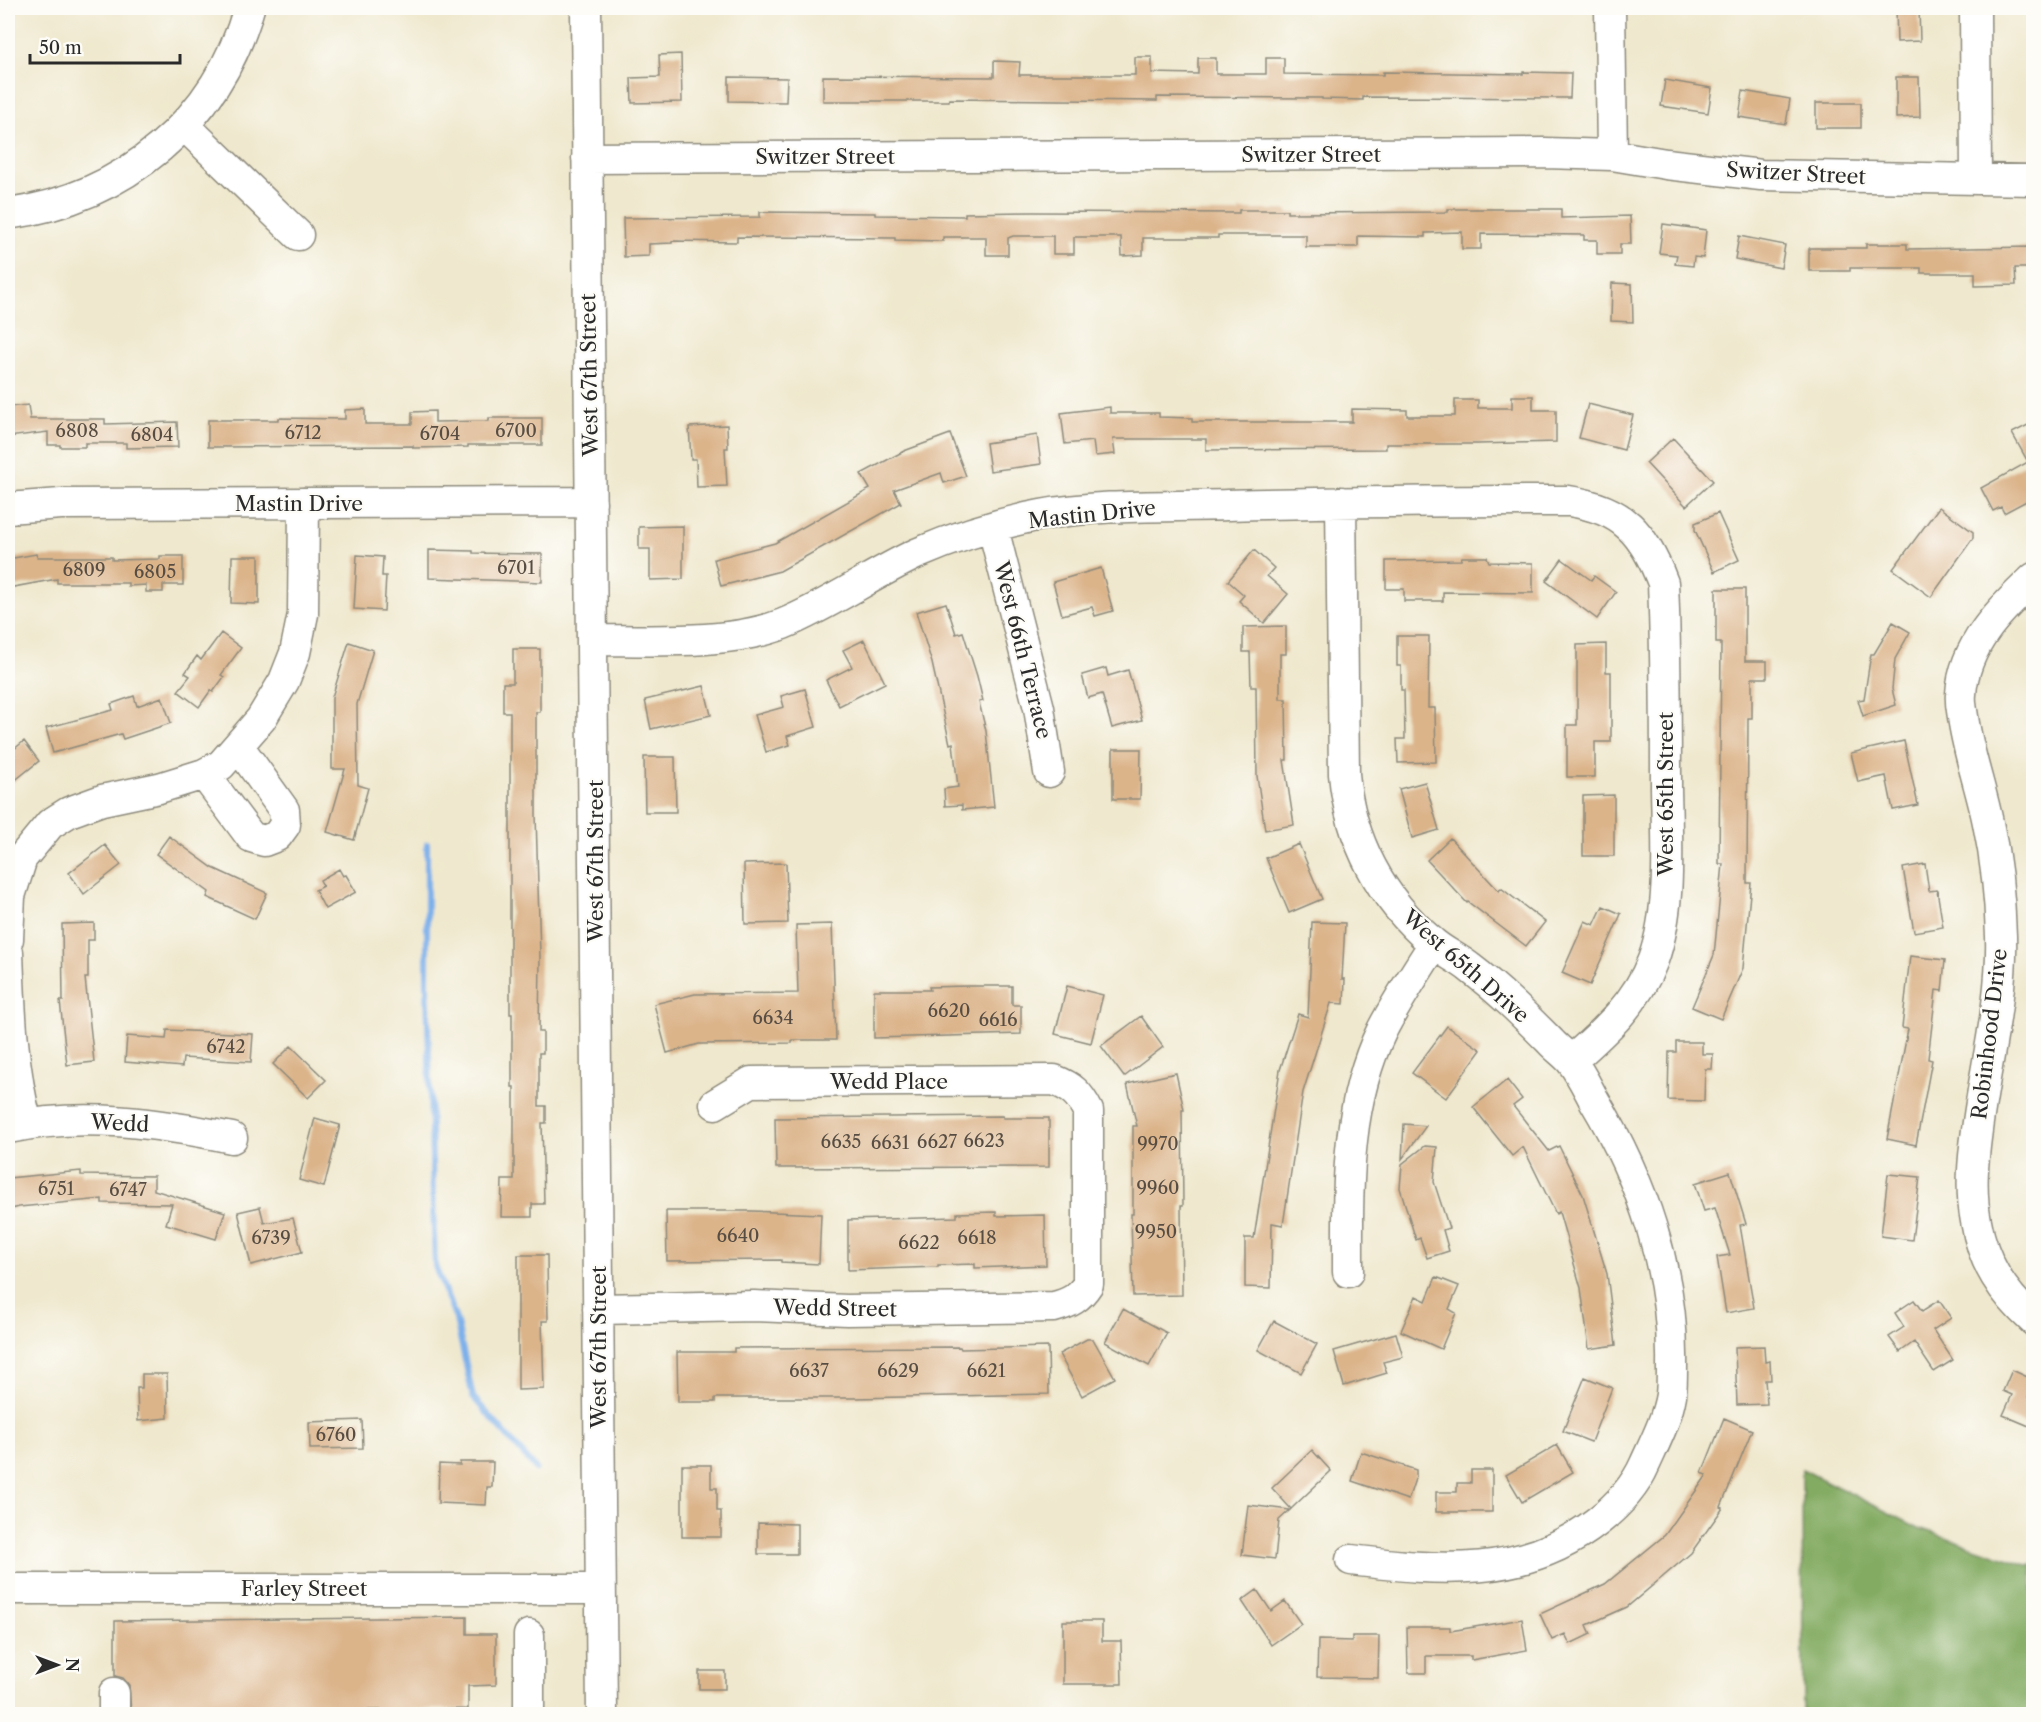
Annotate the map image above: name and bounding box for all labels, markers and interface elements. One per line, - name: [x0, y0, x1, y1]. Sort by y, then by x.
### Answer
- scale bar: [30, 27, 180, 65]
- text: 50 m: [39, 37, 82, 59]
- street label: Switzer Street: [1241, 142, 1381, 167]
- street label: Switzer Street: [755, 144, 895, 169]
- street label: Switzer Street: [1726, 157, 1867, 189]
- street label: West 67th Street: [575, 293, 603, 458]
- house number: 6808: [55, 420, 99, 442]
- house number: 6700: [495, 420, 537, 442]
- house number: 6712: [284, 422, 322, 444]
- house number: 6704: [419, 423, 461, 445]
- house number: 6804: [130, 424, 174, 446]
- street label: Mastin Drive: [235, 491, 363, 516]
- street label: Mastin Drive: [1027, 495, 1157, 533]
- house number: 6701: [497, 557, 536, 579]
- street label: West 66th Terrace: [989, 558, 1057, 741]
- house number: 6809: [62, 559, 106, 581]
- house number: 6805: [134, 561, 176, 583]
- street label: West 65th Street: [1653, 711, 1678, 877]
- street label: West 67th Street: [583, 779, 608, 944]
- street label: West 65th Drive: [1397, 904, 1534, 1028]
- street label: Robinhood Drive: [1966, 947, 2012, 1121]
- house number: 6620: [928, 1000, 970, 1022]
- house number: 6634: [752, 1007, 794, 1029]
- house number: 6616: [978, 1009, 1018, 1031]
- house number: 6742: [206, 1036, 246, 1058]
- street label: Wedd Place: [829, 1069, 948, 1094]
- street label: Wedd: [89, 1109, 150, 1137]
- house number: 6623: [963, 1130, 1005, 1152]
- house number: 6635: [821, 1131, 861, 1153]
- house number: 6627: [917, 1131, 957, 1153]
- house number: 6631: [871, 1132, 910, 1154]
- house number: 9970: [1137, 1133, 1179, 1155]
- house number: 9960: [1136, 1177, 1180, 1199]
- house number: 6751: [38, 1178, 75, 1200]
- house number: 6747: [109, 1179, 147, 1201]
- house number: 9950: [1135, 1221, 1177, 1243]
- house number: 6640: [717, 1225, 759, 1247]
- house number: 6739: [251, 1227, 291, 1249]
- house number: 6618: [957, 1227, 997, 1249]
- house number: 6622: [898, 1232, 940, 1254]
- street label: West 67th Street: [586, 1265, 611, 1430]
- street label: Wedd Street: [772, 1294, 898, 1322]
- house number: 6637: [789, 1360, 829, 1382]
- house number: 6629: [877, 1360, 919, 1382]
- house number: 6621: [967, 1360, 1006, 1382]
- house number: 6760: [316, 1424, 356, 1446]
- street label: Farley Street: [241, 1576, 368, 1601]
- north arrow: [27, 1635, 87, 1695]
- text: N: [62, 1658, 82, 1672]

